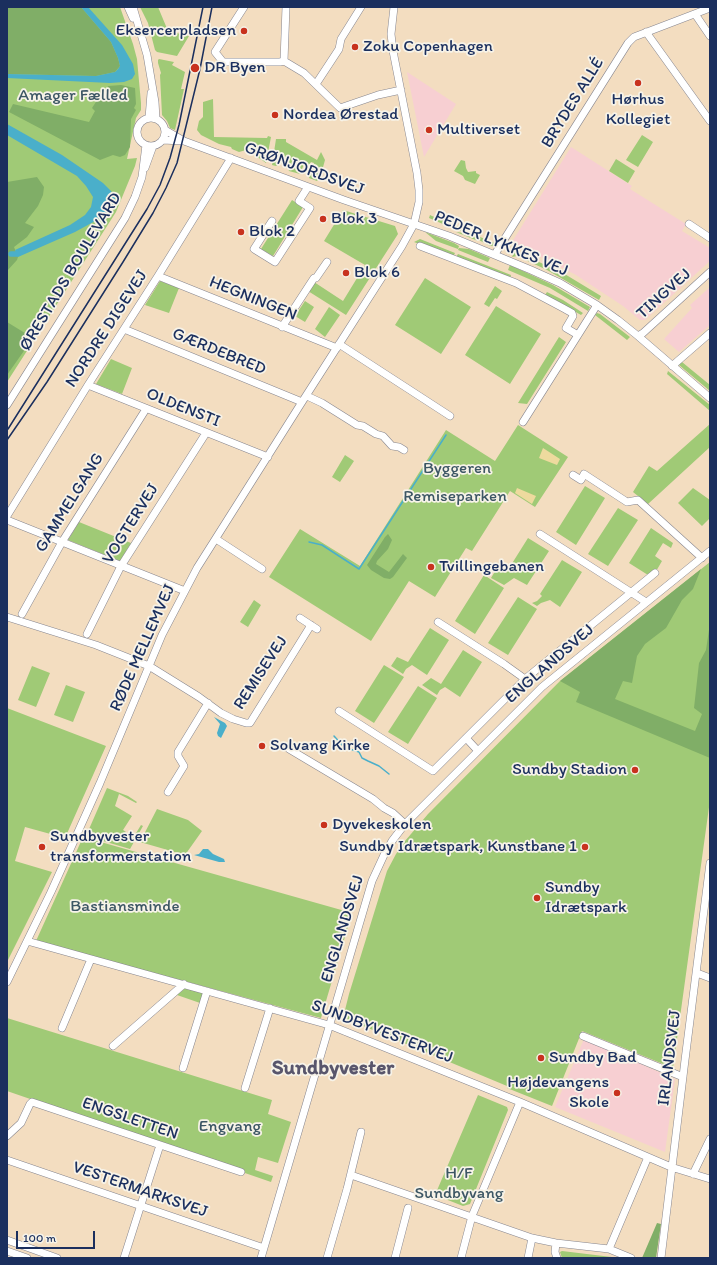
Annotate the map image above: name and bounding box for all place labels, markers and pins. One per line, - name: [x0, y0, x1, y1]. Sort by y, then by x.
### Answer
- place label: Eksercerpladsen: [116, 21, 236, 41]
- marker: Eksercerpladsen: [239, 26, 249, 36]
- place label: Zoku Copenhagen: [363, 37, 493, 57]
- marker: Zoku Copenhagen: [350, 42, 360, 52]
- place label: DR Byen: [204, 58, 266, 78]
- marker: DR Byen: [189, 62, 201, 74]
- marker: Hørhus Kollegiet: [633, 78, 643, 88]
- place label: Hørhus Kollegiet: [606, 90, 670, 130]
- place label: Nordea Ørestad: [283, 105, 399, 125]
- marker: Nordea Ørestad: [270, 110, 280, 120]
- place label: Multiverset: [437, 120, 520, 140]
- marker: Multiverset: [424, 125, 434, 135]
- place label: Blok 3: [331, 209, 377, 229]
- marker: Blok 3: [318, 214, 328, 224]
- place label: Blok 2: [249, 222, 295, 242]
- marker: Blok 2: [236, 227, 246, 237]
- place label: Blok 6: [354, 263, 400, 283]
- marker: Blok 6: [341, 268, 351, 278]
- place label: Tvillingebanen: [439, 557, 544, 577]
- marker: Tvillingebanen: [426, 562, 436, 572]
- place label: Solvang Kirke: [270, 736, 370, 756]
- marker: Solvang Kirke: [257, 741, 267, 751]
- place label: Sundby Stadion: [512, 760, 627, 780]
- marker: Sundby Stadion: [630, 765, 640, 775]
- place label: Dyvekeskolen: [332, 815, 431, 835]
- marker: Dyvekeskolen: [319, 820, 329, 830]
- place label: Sundbyvester transformerstation: [50, 827, 191, 867]
- place label: Sundby Idrætspark, Kunstbane 1: [339, 837, 577, 857]
- marker: Sundbyvester transformerstation: [37, 842, 47, 852]
- marker: Sundby Idrætspark, Kunstbane 1: [580, 842, 590, 852]
- place label: Sundby Idrætspark: [545, 878, 627, 918]
- marker: Sundby Idrætspark: [532, 893, 542, 903]
- place label: Sundby Bad: [549, 1048, 637, 1068]
- marker: Sundby Bad: [536, 1053, 546, 1063]
- place label: Højdevangens Skole: [507, 1073, 609, 1113]
- marker: Højdevangens Skole: [612, 1088, 622, 1098]

